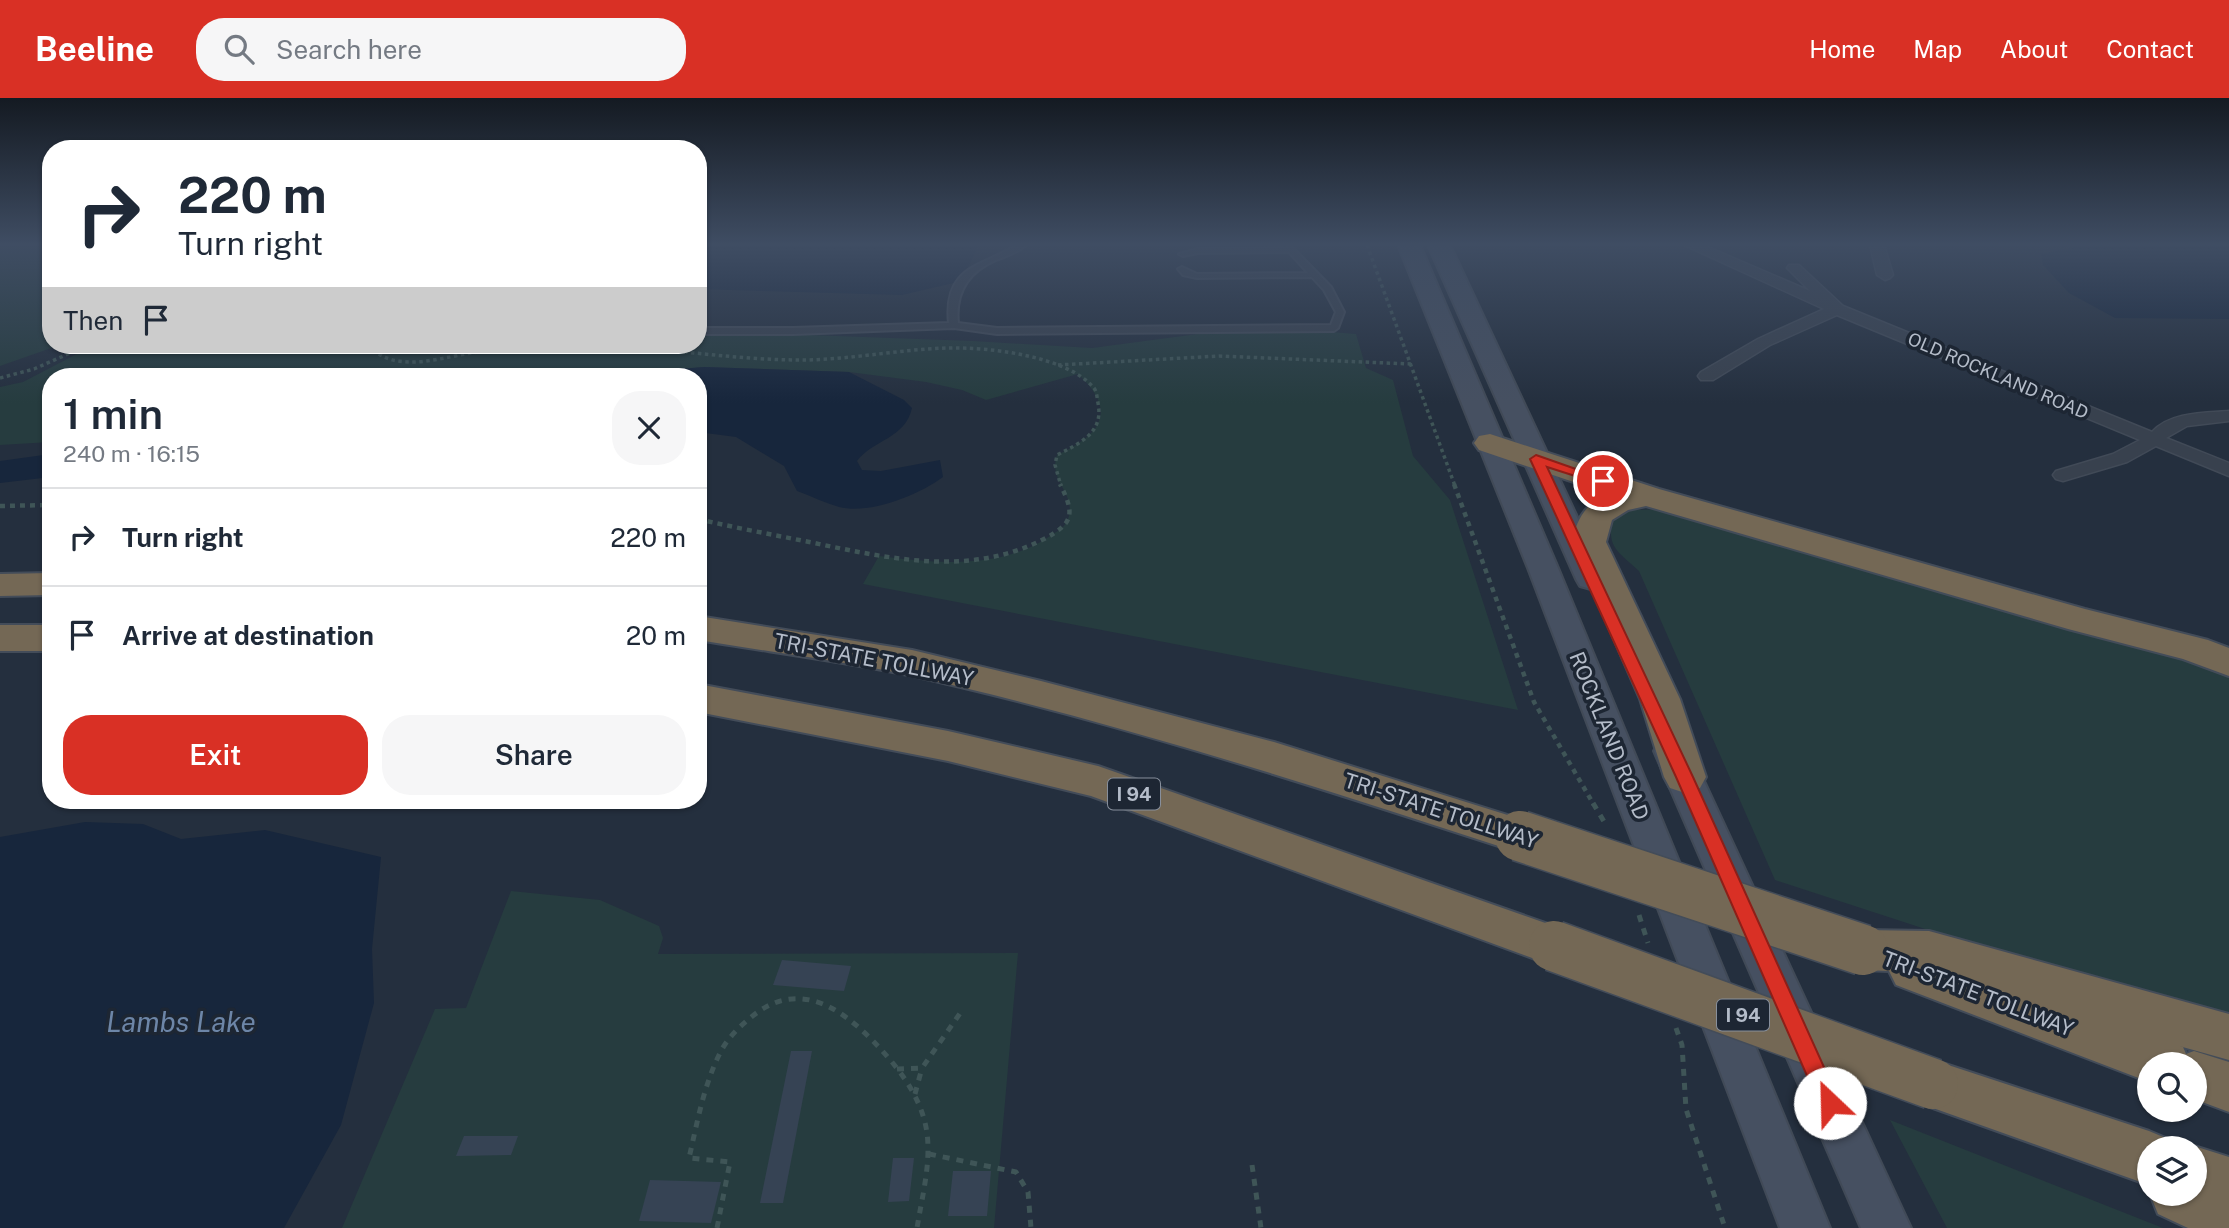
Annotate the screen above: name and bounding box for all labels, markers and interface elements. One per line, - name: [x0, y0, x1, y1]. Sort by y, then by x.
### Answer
- search box: [196, 18, 686, 81]
- text: Beeline: [35, 30, 154, 68]
- icon: search: [220, 30, 258, 68]
- text: Search here: [276, 34, 422, 65]
- text: Home: [1809, 35, 1875, 63]
- text: Map: [1913, 35, 1962, 63]
- text: About: [2000, 35, 2068, 63]
- text: Contact: [2106, 35, 2194, 63]
- text: 220 m: [178, 166, 327, 224]
- icon: right: [63, 168, 154, 259]
- text: Turn right: [178, 225, 323, 262]
- icon: arrive: [137, 301, 175, 339]
- text: Then: [63, 305, 123, 336]
- street label: OLD ROCKLAND ROAD: [1905, 328, 2092, 423]
- text: 1 min: [63, 389, 163, 438]
- button: close: [612, 391, 686, 465]
- text: 240 m · 16:15: [63, 440, 200, 467]
- pin: [1573, 451, 1633, 511]
- icon: arrive: [1584, 462, 1622, 500]
- icon: right: [63, 518, 101, 556]
- text: Turn right: [122, 522, 244, 553]
- text: 220 m: [610, 522, 686, 553]
- icon: arrive: [63, 616, 101, 654]
- text: Arrive at destination: [122, 620, 374, 651]
- text: 20 m: [626, 620, 686, 651]
- street label: TRI-STATE TOLLWAY: [772, 628, 976, 691]
- street label: ROCKLAND ROAD: [1564, 648, 1655, 824]
- button: Exit: [63, 715, 368, 795]
- button: Share: [382, 715, 686, 795]
- street label: TRI-STATE TOLLWAY: [1341, 767, 1542, 854]
- road number: I 94: [1108, 778, 1160, 810]
- street label: TRI-STATE TOLLWAY: [1879, 946, 2077, 1042]
- road number: I 94: [1717, 1000, 1769, 1030]
- water label: Lambs Lake: [106, 1005, 256, 1038]
- map controls: [2137, 1052, 2207, 1206]
- button: search: [2137, 1052, 2207, 1122]
- position arrow: [1793, 1066, 1867, 1140]
- button: layers: [2137, 1136, 2207, 1206]

